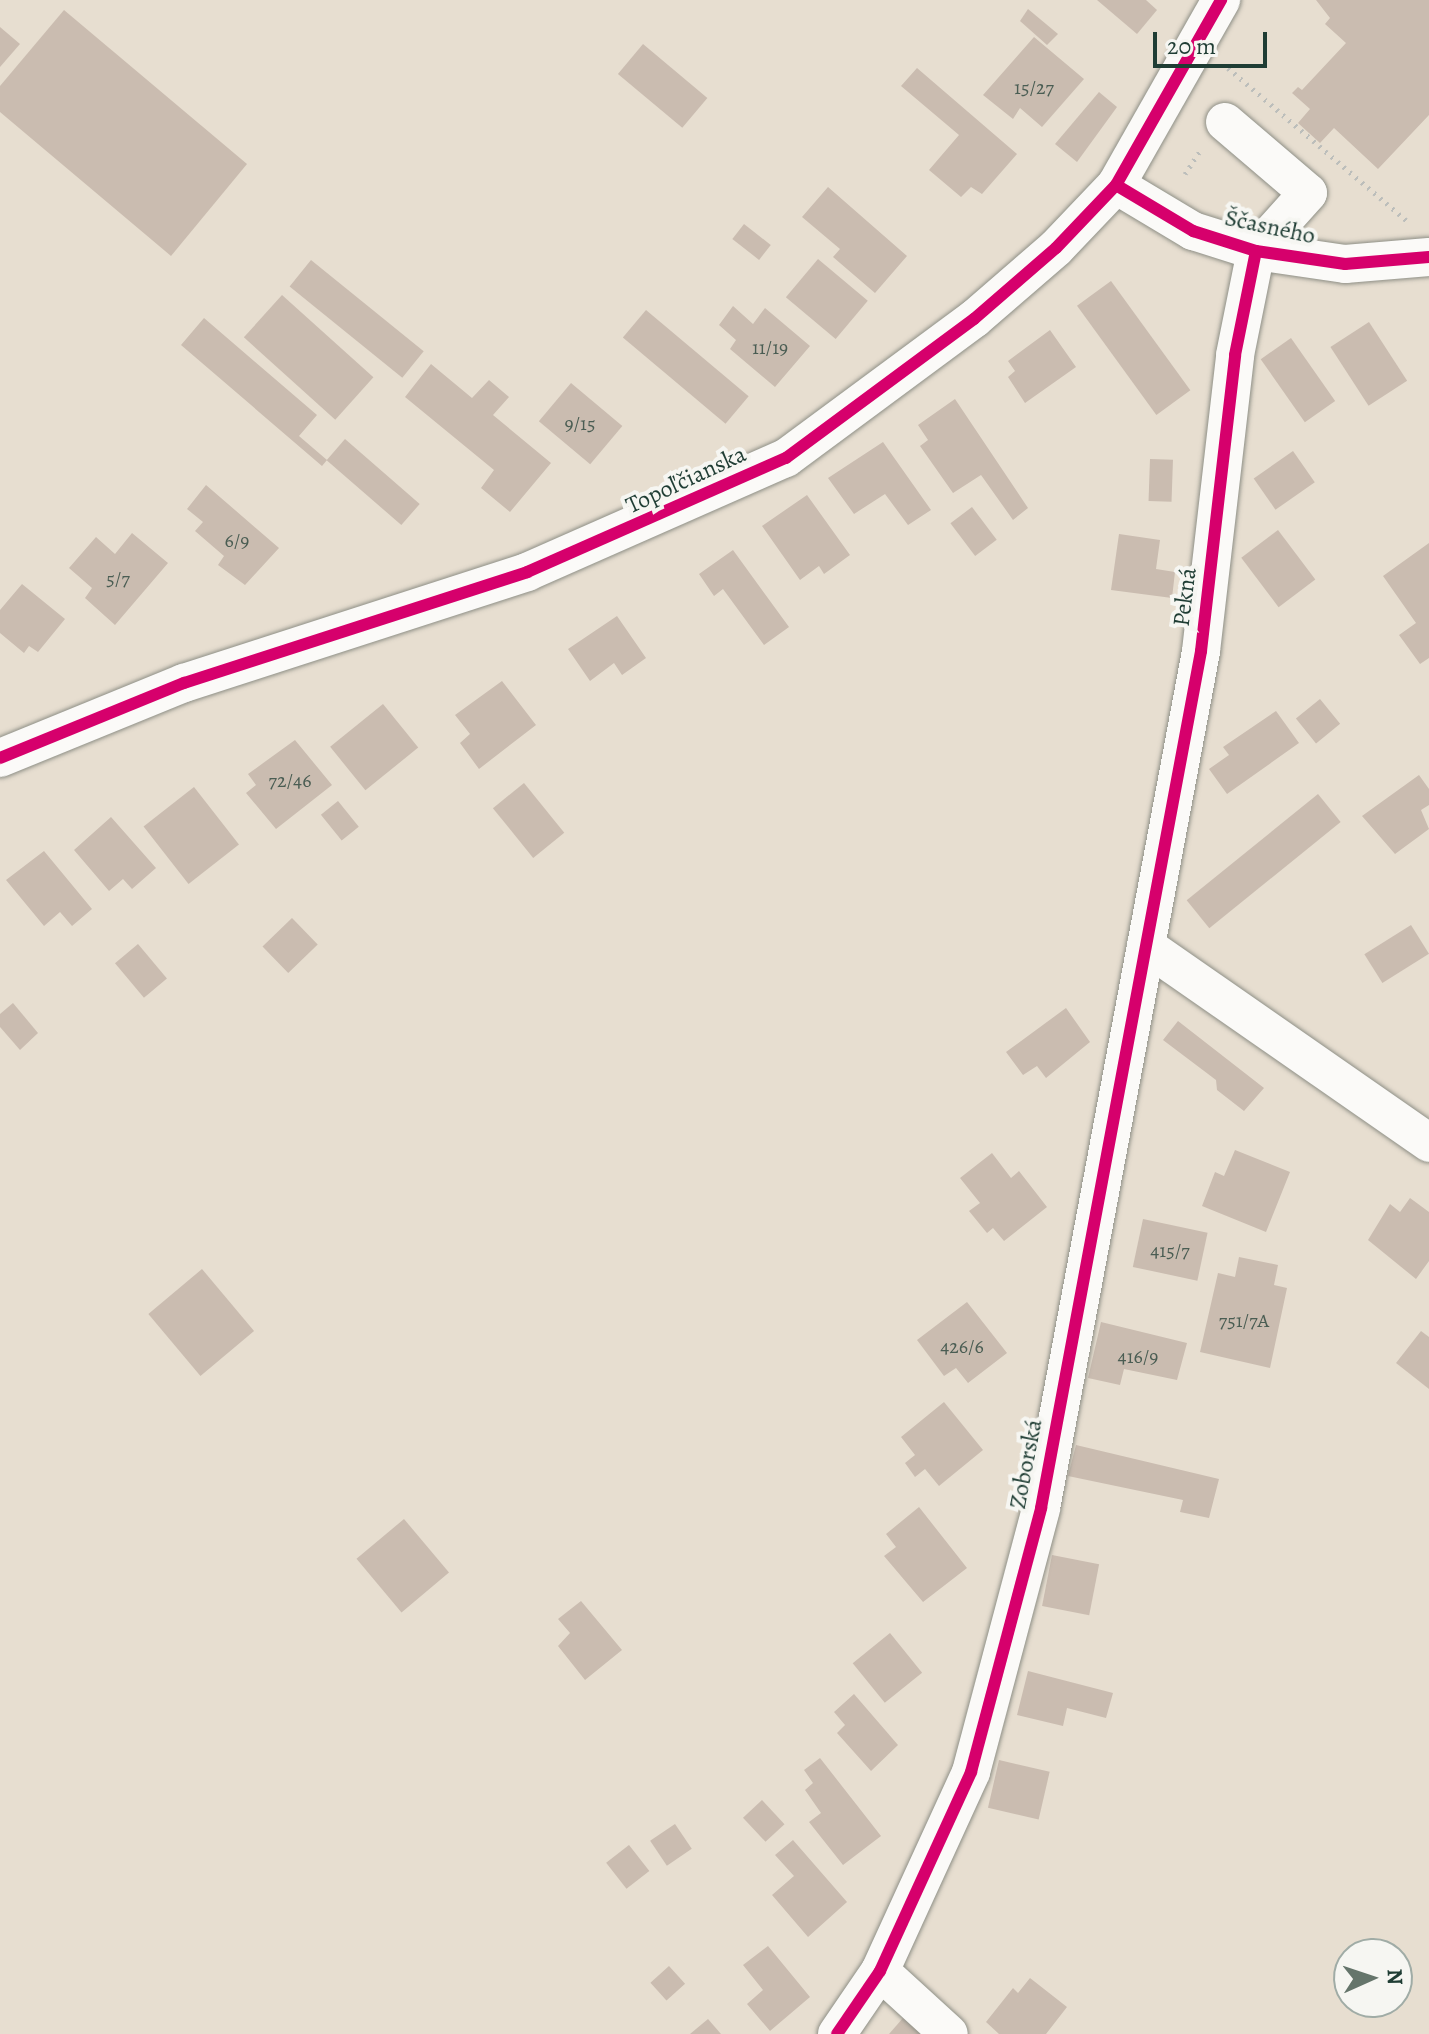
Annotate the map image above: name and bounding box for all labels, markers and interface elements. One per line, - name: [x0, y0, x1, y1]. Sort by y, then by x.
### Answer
- scale bar: [1157, 16, 1271, 66]
- text: 20 m: [1167, 30, 1216, 62]
- house number: 15/27: [1014, 75, 1054, 99]
- street label: Ščasného: [1222, 203, 1318, 251]
- house number: 11/19: [752, 335, 788, 359]
- house number: 9/15: [564, 411, 596, 435]
- street label: Topoľčianska: [621, 440, 751, 520]
- house number: 6/9: [225, 528, 249, 552]
- house number: 5/7: [106, 566, 130, 590]
- street label: Pekná: [1167, 566, 1203, 628]
- house number: 72/46: [269, 768, 311, 792]
- house number: 415/7: [1150, 1238, 1190, 1262]
- house number: 751/7A: [1219, 1308, 1269, 1332]
- house number: 426/6: [940, 1334, 984, 1358]
- house number: 416/9: [1118, 1344, 1158, 1368]
- street label: Zoborská: [1003, 1417, 1049, 1511]
- north arrow: [1333, 1938, 1413, 2018]
- text: N: [1380, 1968, 1410, 1986]

